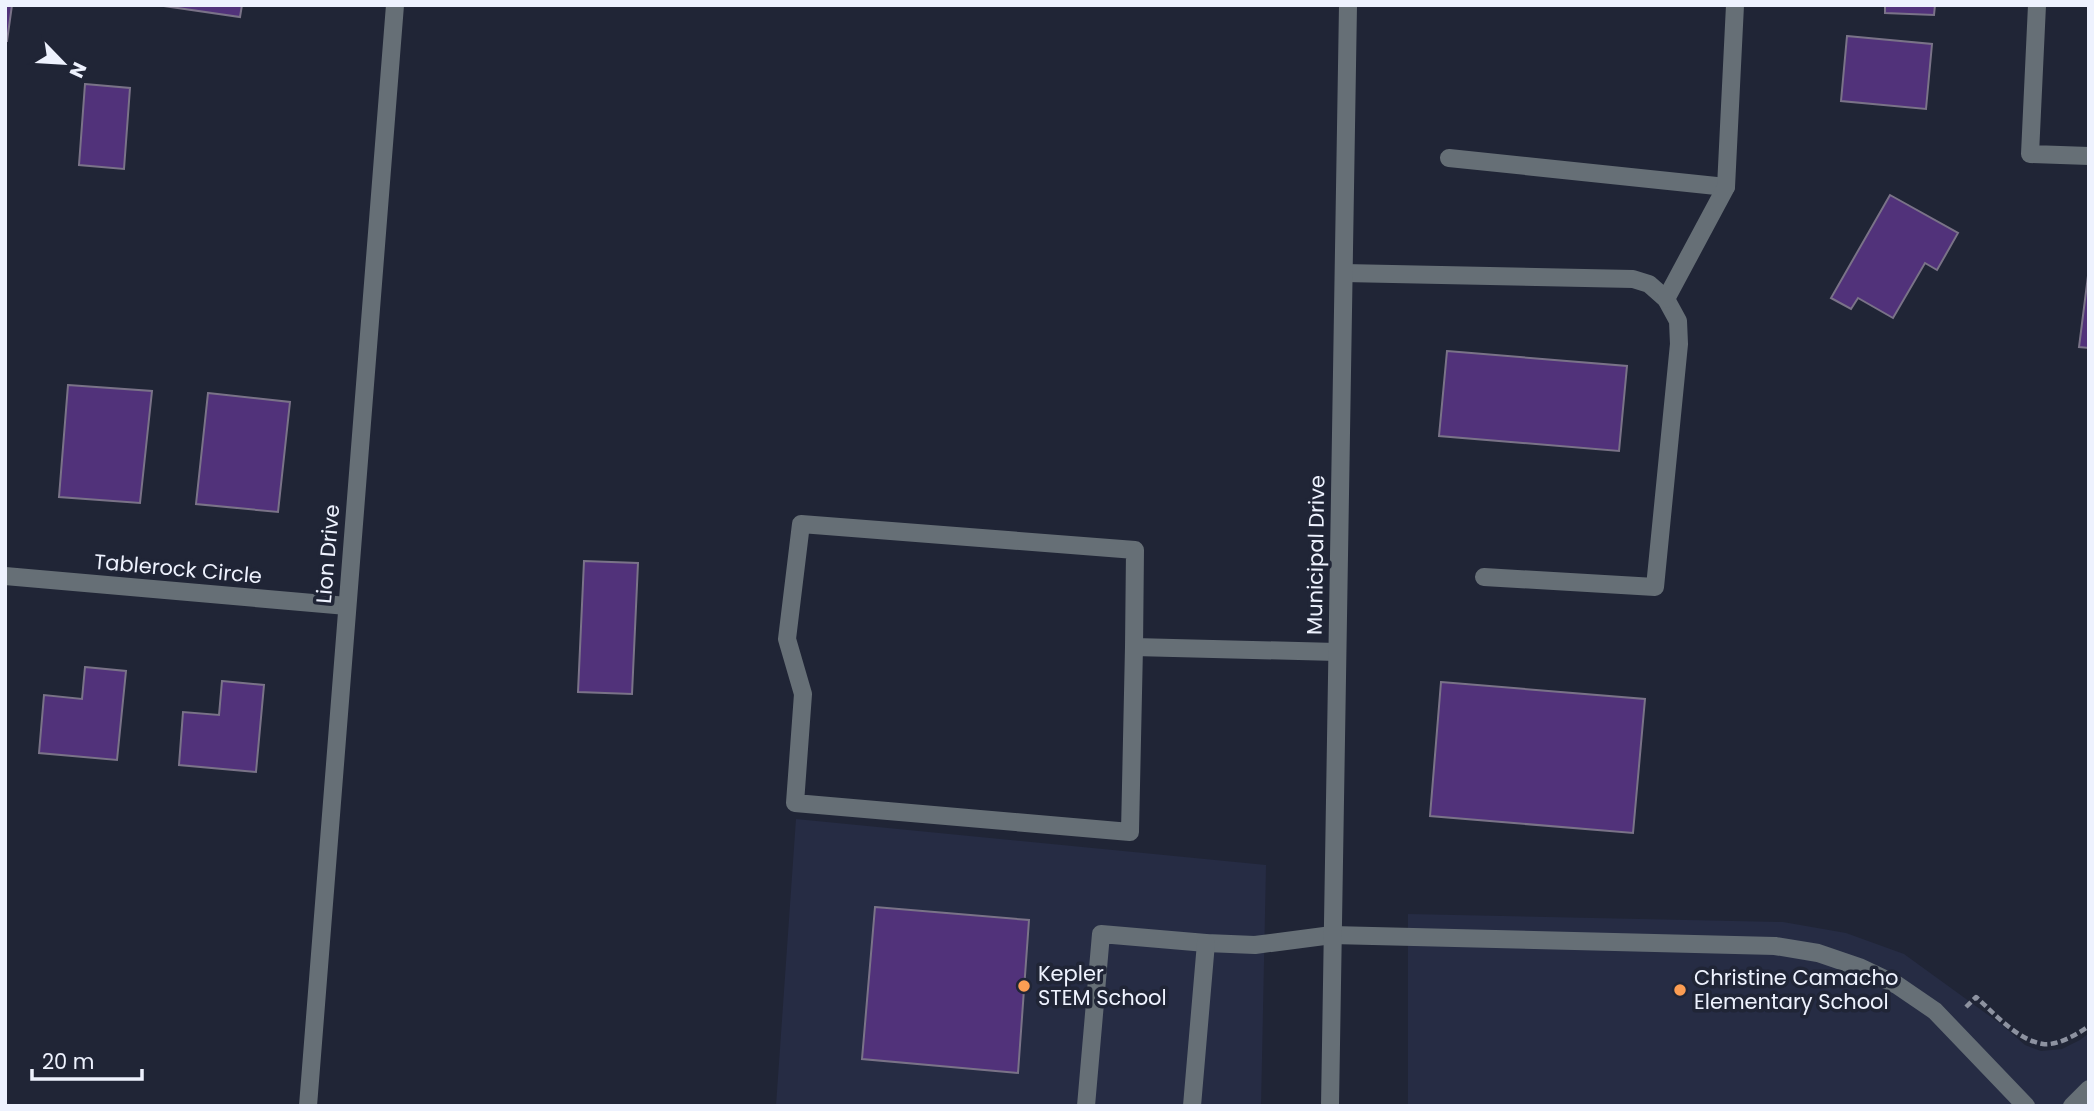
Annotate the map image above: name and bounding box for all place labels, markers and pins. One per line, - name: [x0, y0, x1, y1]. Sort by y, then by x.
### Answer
- place label: Kepler STEM School: [1038, 959, 1167, 1012]
- place label: Christine Camacho Elementary School: [1694, 963, 1898, 1016]
- marker: Kepler STEM School: [1016, 978, 1032, 994]
- marker: Christine Camacho Elementary School: [1672, 982, 1688, 998]

